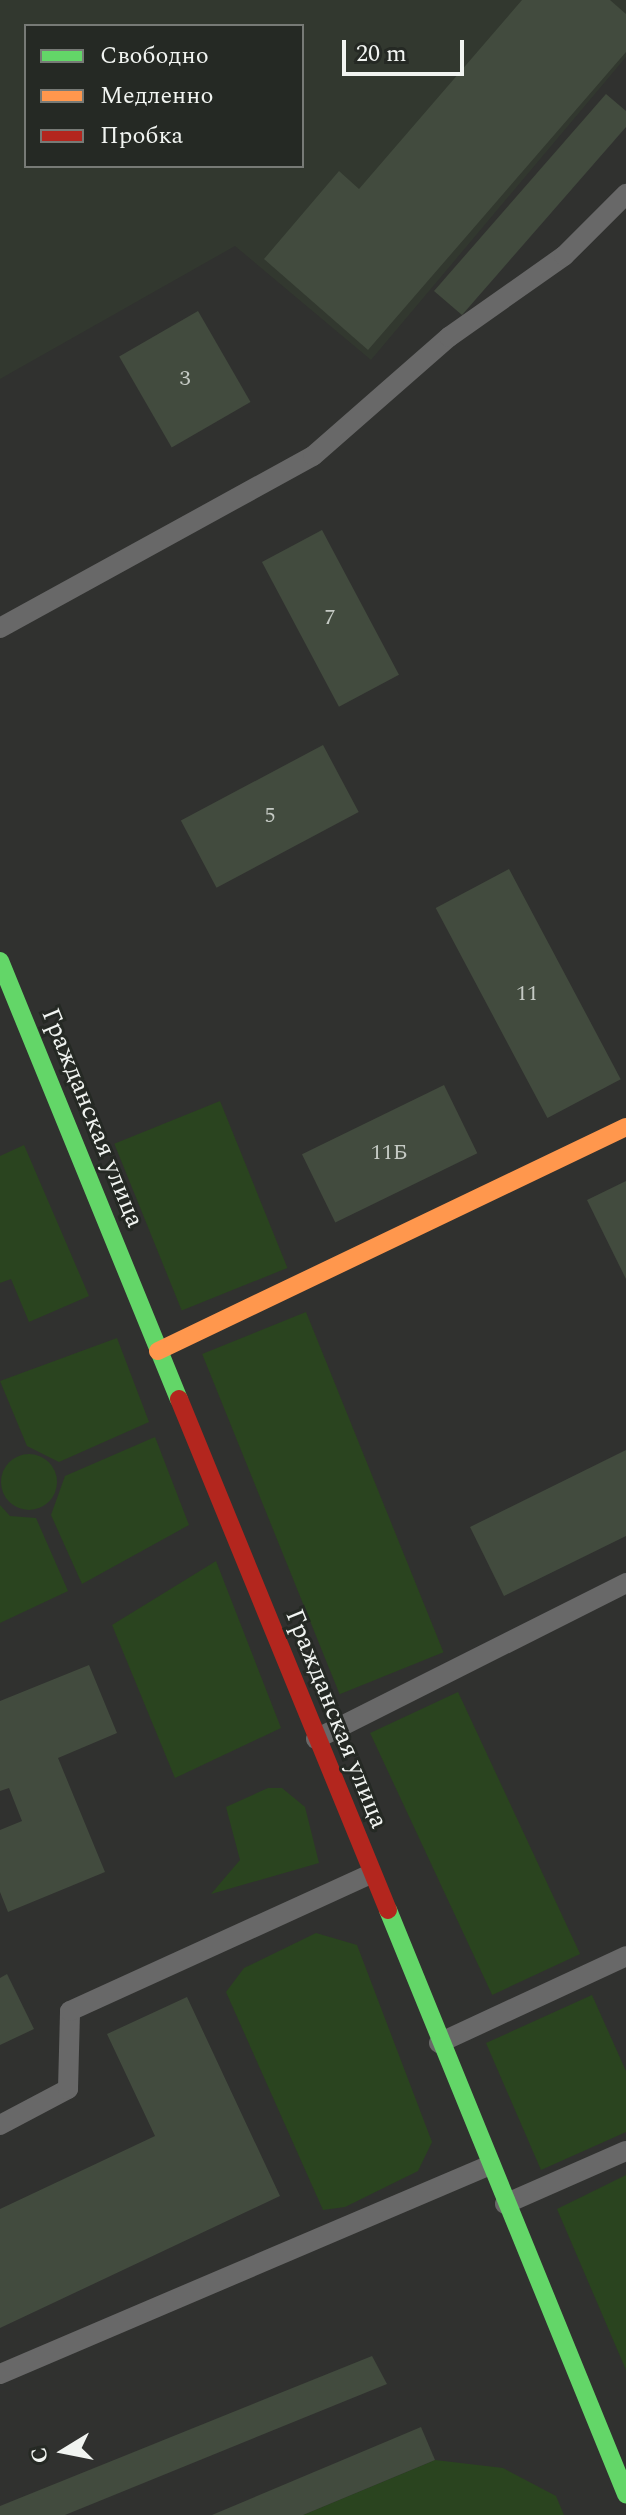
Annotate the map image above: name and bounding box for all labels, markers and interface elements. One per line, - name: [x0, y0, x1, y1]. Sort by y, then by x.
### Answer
- legend: [24, 24, 304, 168]
- scale bar: [346, 24, 468, 74]
- text: 20 m: [356, 36, 407, 72]
- text: Свободно: [100, 38, 209, 74]
- text: Медленно: [100, 78, 213, 114]
- text: Пробка: [100, 118, 183, 154]
- house number: 3: [180, 366, 190, 392]
- house number: 7: [325, 605, 335, 631]
- house number: 5: [265, 803, 275, 829]
- house number: 11: [516, 981, 538, 1007]
- street label: Гражданская улица: [34, 1004, 150, 1232]
- house number: 11Б: [371, 1140, 407, 1166]
- street label: Гражданская улица: [278, 1605, 394, 1833]
- north arrow: [24, 2411, 104, 2491]
- text: С: [22, 2445, 57, 2466]

